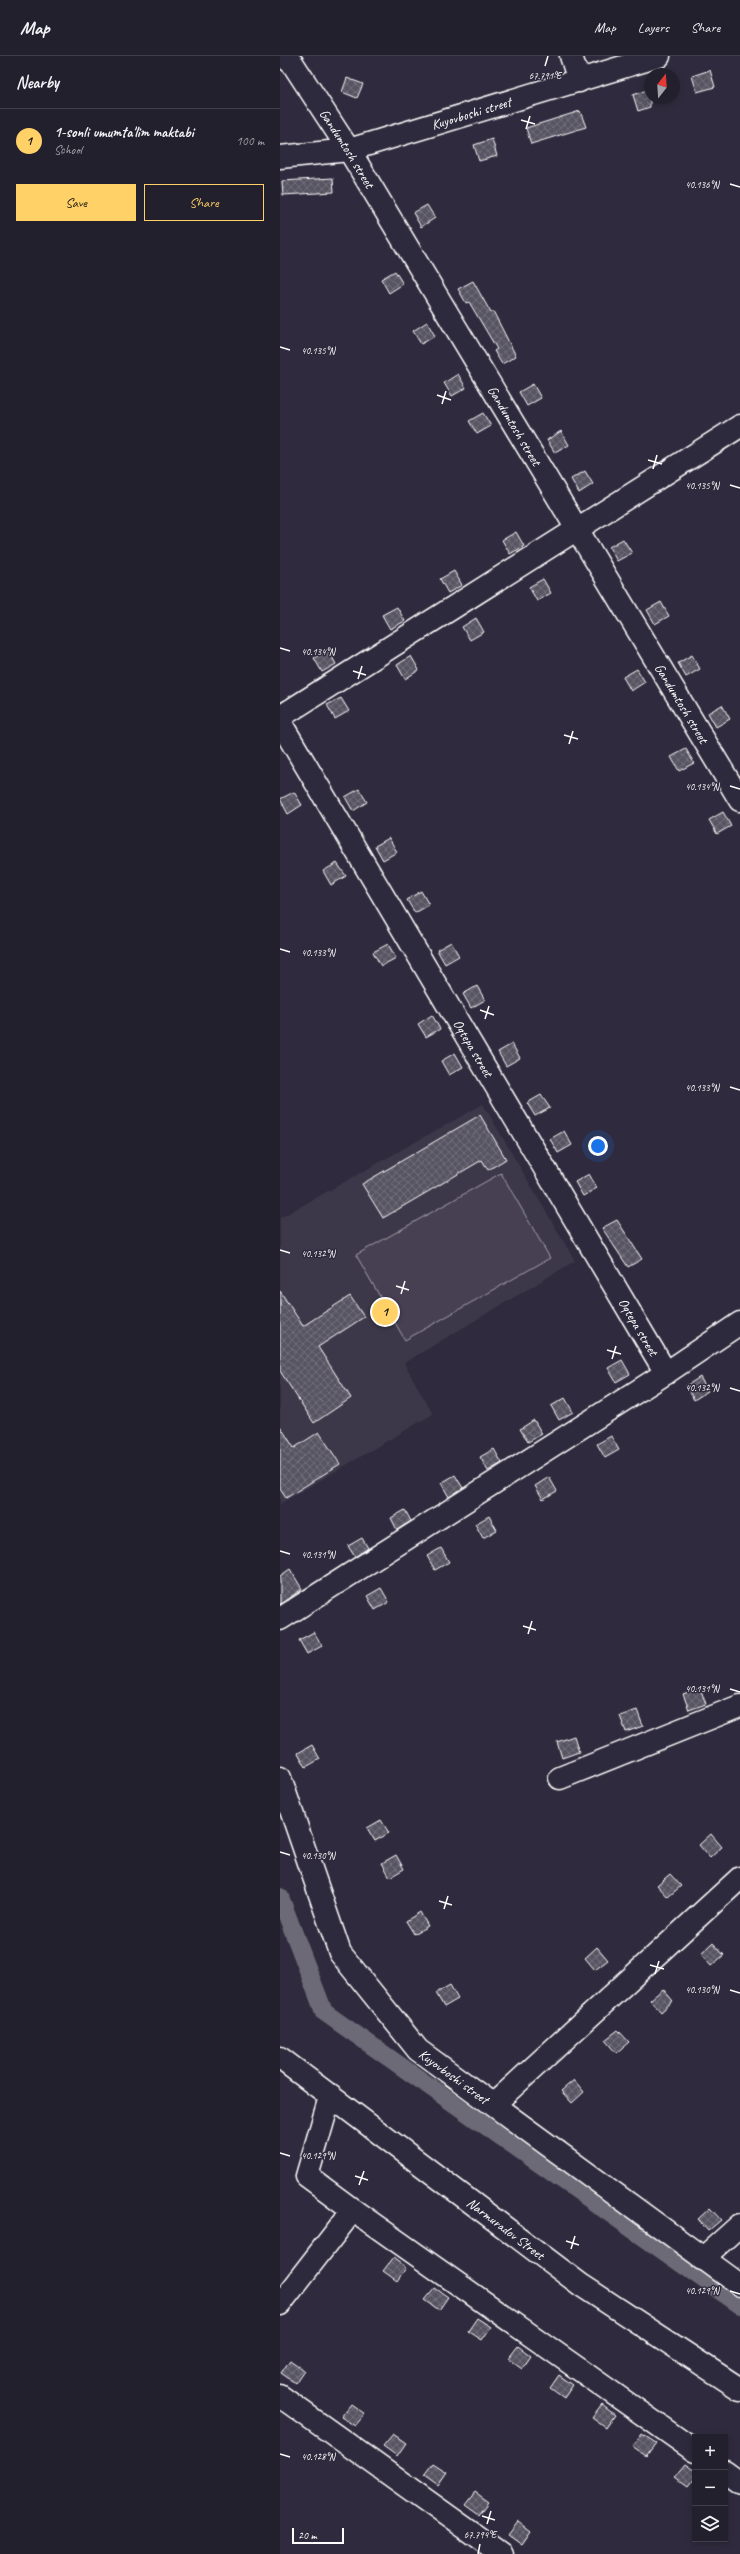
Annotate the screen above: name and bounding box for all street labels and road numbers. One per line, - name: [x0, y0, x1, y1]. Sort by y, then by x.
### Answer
- street label: Kuyovboshi street: [430, 93, 515, 133]
- street label: Gandumtosh street: [316, 106, 379, 192]
- street label: Gandumtosh street: [484, 383, 546, 470]
- street label: Gandumtosh street: [651, 660, 713, 748]
- street label: Oqtepa street: [449, 1016, 497, 1081]
- street label: Oqtepa street: [614, 1295, 662, 1360]
- street label: Kuyovboshi street: [415, 2046, 494, 2109]
- street label: Narmuradov Street: [463, 2194, 549, 2264]

